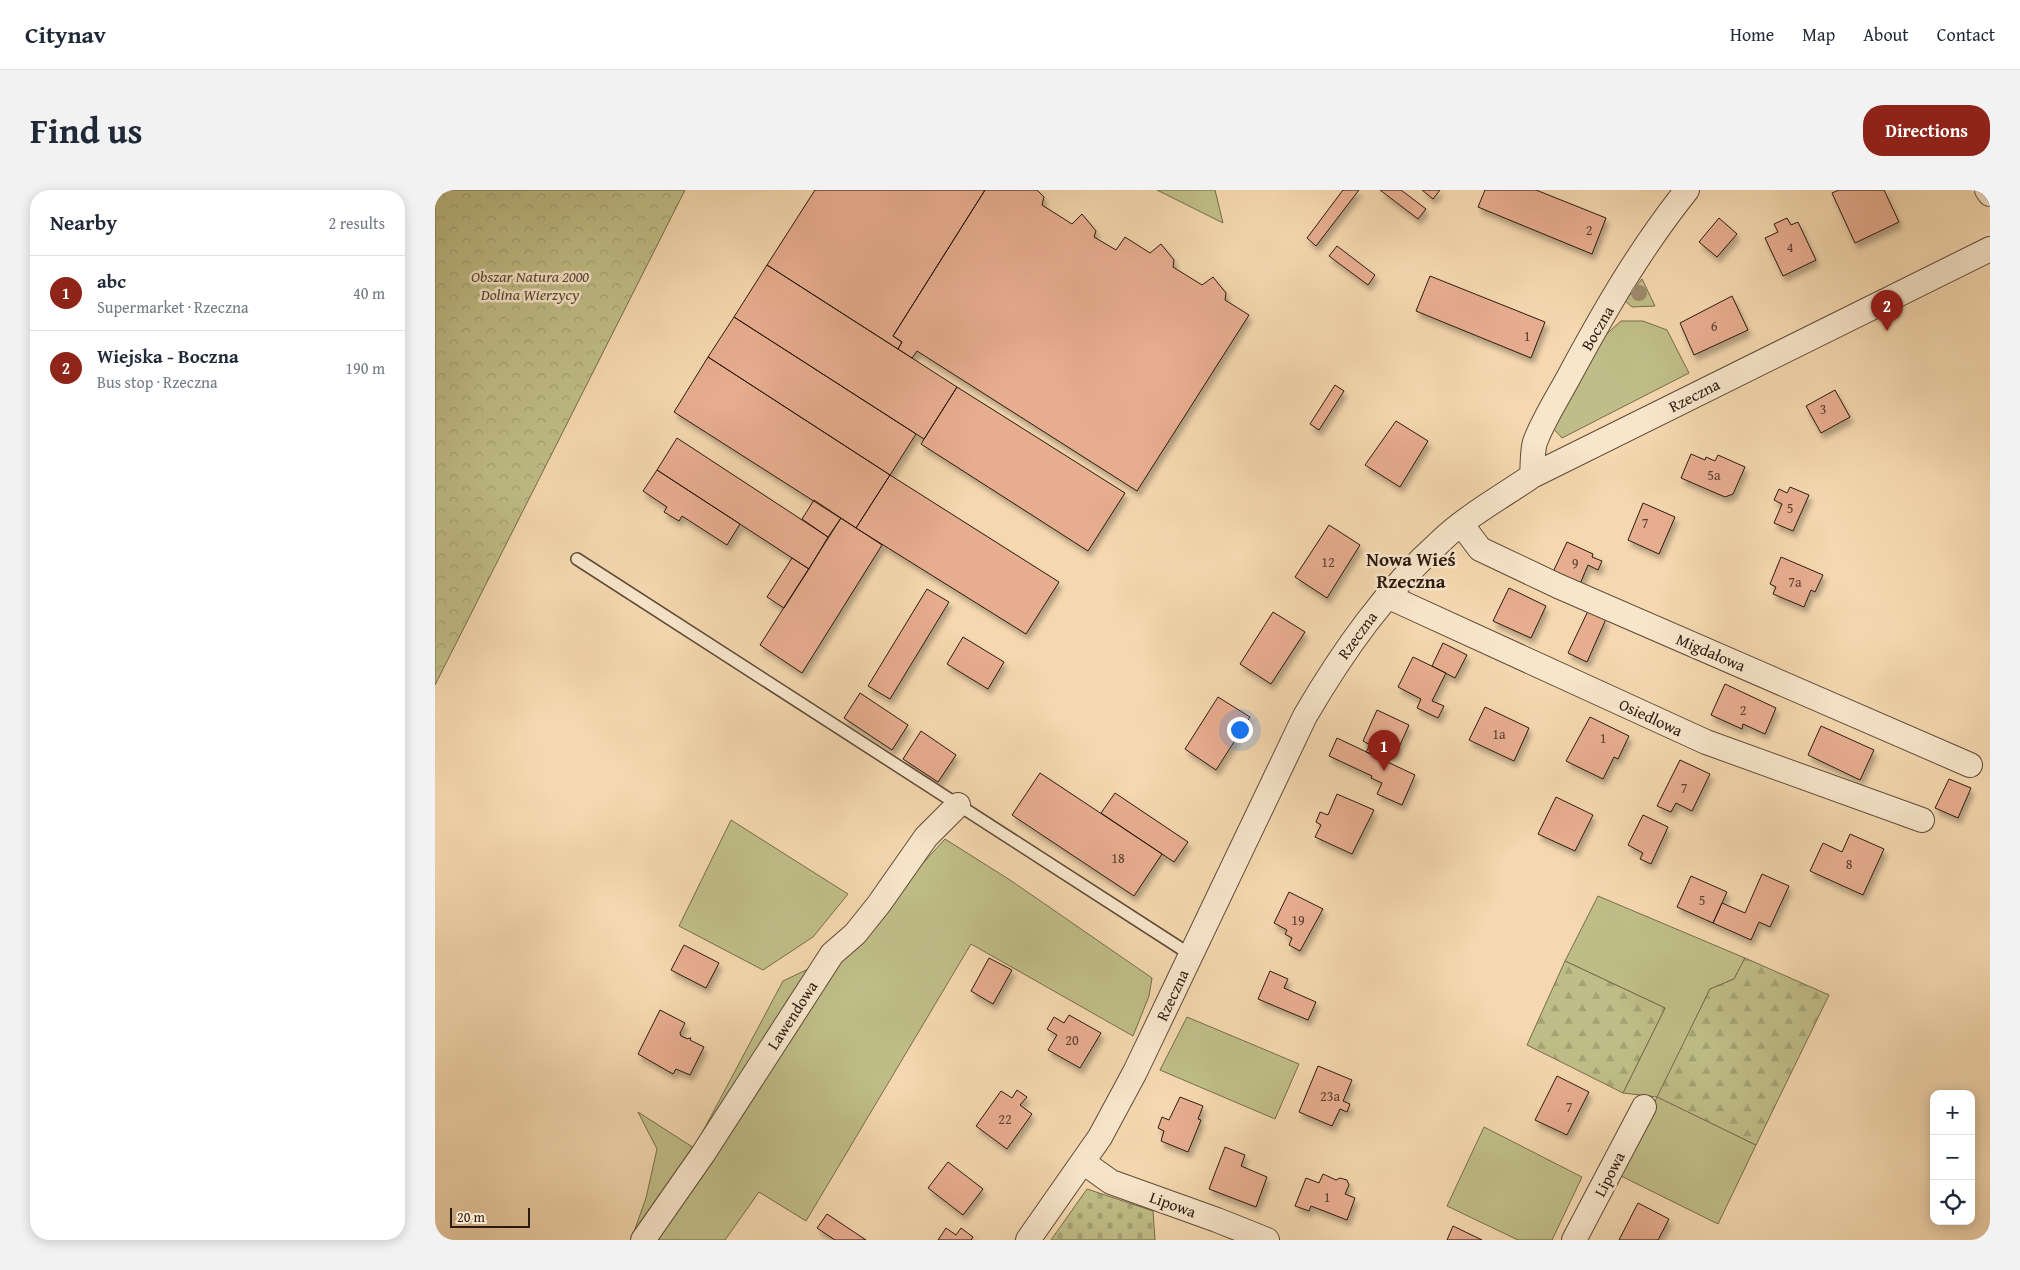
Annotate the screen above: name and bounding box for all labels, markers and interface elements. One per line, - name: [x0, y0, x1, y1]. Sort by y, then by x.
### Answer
- text: Citynav: [25, 17, 106, 52]
- text: Home: [1730, 21, 1774, 48]
- text: Map: [1802, 21, 1835, 48]
- text: About: [1863, 21, 1909, 48]
- text: Contact: [1937, 21, 1995, 48]
- text: Find us: [30, 105, 143, 156]
- button: Directions: [1863, 105, 1990, 156]
- text: Nearby: [50, 207, 117, 238]
- text: 2 results: [328, 211, 385, 235]
- house number: 2: [1586, 220, 1592, 240]
- house number: 4: [1787, 237, 1794, 257]
- park label: Obszar Natura 2000 Dolina Wierzycy: [471, 264, 589, 306]
- text: abc: [97, 267, 126, 295]
- text: 1: [62, 281, 70, 305]
- text: 40 m: [353, 281, 385, 305]
- pin: 2: [1871, 290, 1903, 331]
- text: Supermarket · Rzeczna: [97, 295, 248, 319]
- street label: Boczna: [1575, 301, 1620, 355]
- house number: 6: [1711, 316, 1718, 336]
- house number: 1: [1524, 326, 1530, 346]
- text: Wiejska - Boczna: [97, 342, 239, 370]
- text: 2: [62, 356, 70, 380]
- text: 190 m: [345, 356, 385, 380]
- text: Bus stop · Rzeczna: [97, 370, 217, 394]
- street label: Rzeczna: [1664, 372, 1724, 418]
- house number: 3: [1820, 399, 1826, 419]
- house number: 5a: [1707, 465, 1721, 485]
- house number: 5: [1787, 498, 1793, 518]
- house number: 7: [1642, 513, 1649, 533]
- district label: Nowa Wieś Rzeczna: [1366, 545, 1456, 595]
- house number: 12: [1321, 552, 1335, 572]
- house number: 9: [1572, 553, 1579, 573]
- house number: 7a: [1788, 572, 1802, 592]
- street label: Rzeczna: [1331, 606, 1383, 664]
- street label: Migdałowa: [1673, 627, 1750, 677]
- street label: Osiedlowa: [1615, 692, 1687, 742]
- house number: 2: [1740, 700, 1746, 720]
- your location: [1227, 717, 1253, 743]
- house number: 1a: [1492, 724, 1506, 744]
- house number: 1: [1600, 728, 1606, 748]
- pin: 1: [1368, 730, 1400, 771]
- house number: 7: [1681, 778, 1688, 798]
- house number: 18: [1111, 848, 1125, 868]
- house number: 8: [1846, 854, 1853, 874]
- house number: 5: [1699, 890, 1705, 910]
- house number: 19: [1291, 910, 1305, 930]
- street label: Rzeczna: [1150, 965, 1195, 1025]
- street label: Lawendowa: [761, 975, 823, 1054]
- house number: 20: [1065, 1030, 1079, 1050]
- house number: 23a: [1320, 1086, 1340, 1106]
- map controls: [1930, 1090, 1975, 1225]
- button: +: [1930, 1090, 1975, 1135]
- house number: 7: [1566, 1097, 1573, 1117]
- house number: 22: [998, 1109, 1012, 1129]
- button: −: [1930, 1135, 1975, 1180]
- street label: Lipowa: [1588, 1147, 1631, 1201]
- button: locate: [1930, 1180, 1975, 1225]
- street label: Lipowa: [1147, 1185, 1200, 1224]
- house number: 1: [1324, 1187, 1330, 1207]
- scale bar: [450, 1205, 530, 1228]
- text: 20 m: [457, 1207, 485, 1227]

